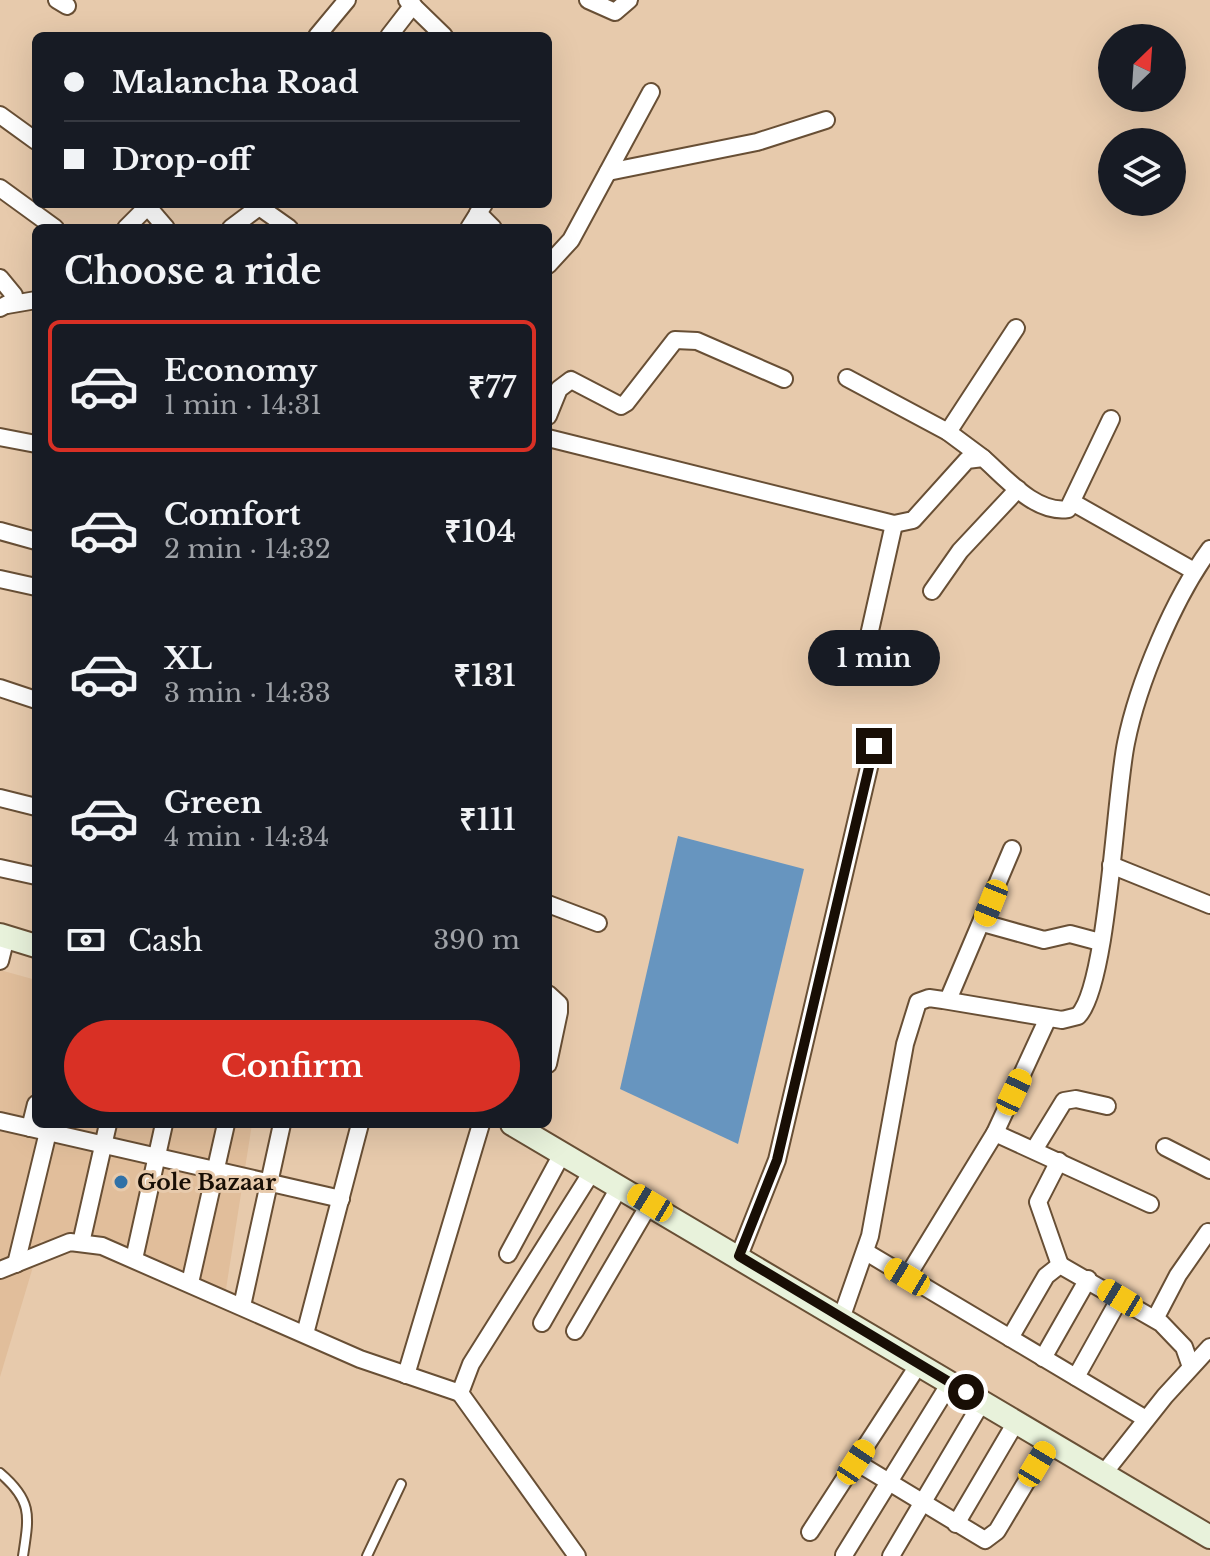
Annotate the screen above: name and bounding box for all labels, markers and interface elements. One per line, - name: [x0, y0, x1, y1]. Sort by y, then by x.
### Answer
- north arrow: [1098, 24, 1186, 112]
- map controls: [1098, 24, 1186, 216]
- text: Malancha Road: [112, 64, 359, 101]
- button: layers: [1098, 128, 1186, 216]
- text: Drop-off: [112, 141, 252, 178]
- text: Choose a ride: [64, 249, 321, 294]
- icon: car: [68, 350, 140, 422]
- text: Economy: [164, 352, 317, 389]
- text: ₹77: [468, 369, 516, 406]
- text: 1 min · 14:31: [164, 389, 322, 421]
- icon: car: [68, 494, 140, 566]
- text: Comfort: [164, 496, 301, 533]
- text: ₹104: [444, 513, 516, 550]
- text: 2 min · 14:32: [164, 533, 331, 565]
- callout: 1 min: [808, 630, 940, 686]
- icon: car: [68, 638, 140, 710]
- text: XL: [164, 640, 212, 677]
- text: 1 min: [837, 642, 911, 674]
- text: ₹131: [454, 657, 516, 694]
- text: 3 min · 14:33: [164, 677, 331, 709]
- route end: [856, 728, 892, 764]
- icon: car: [68, 782, 140, 854]
- text: Green: [164, 784, 262, 821]
- text: ₹111: [459, 801, 516, 838]
- text: 4 min · 14:34: [164, 821, 329, 853]
- car: [971, 876, 1011, 930]
- icon: cash: [64, 918, 108, 962]
- text: Cash: [128, 922, 203, 959]
- text: 390 m: [433, 924, 520, 956]
- button: Confirm: [64, 1020, 520, 1112]
- car: [993, 1065, 1035, 1119]
- place label: Gole Bazaar: [137, 1169, 276, 1196]
- marker: Gole Bazaar: [112, 1173, 130, 1191]
- car: [623, 1180, 677, 1226]
- car: [880, 1254, 934, 1300]
- car: [1093, 1275, 1147, 1321]
- route start: [948, 1374, 984, 1410]
- car: [833, 1435, 879, 1489]
- car: [1014, 1437, 1060, 1491]

